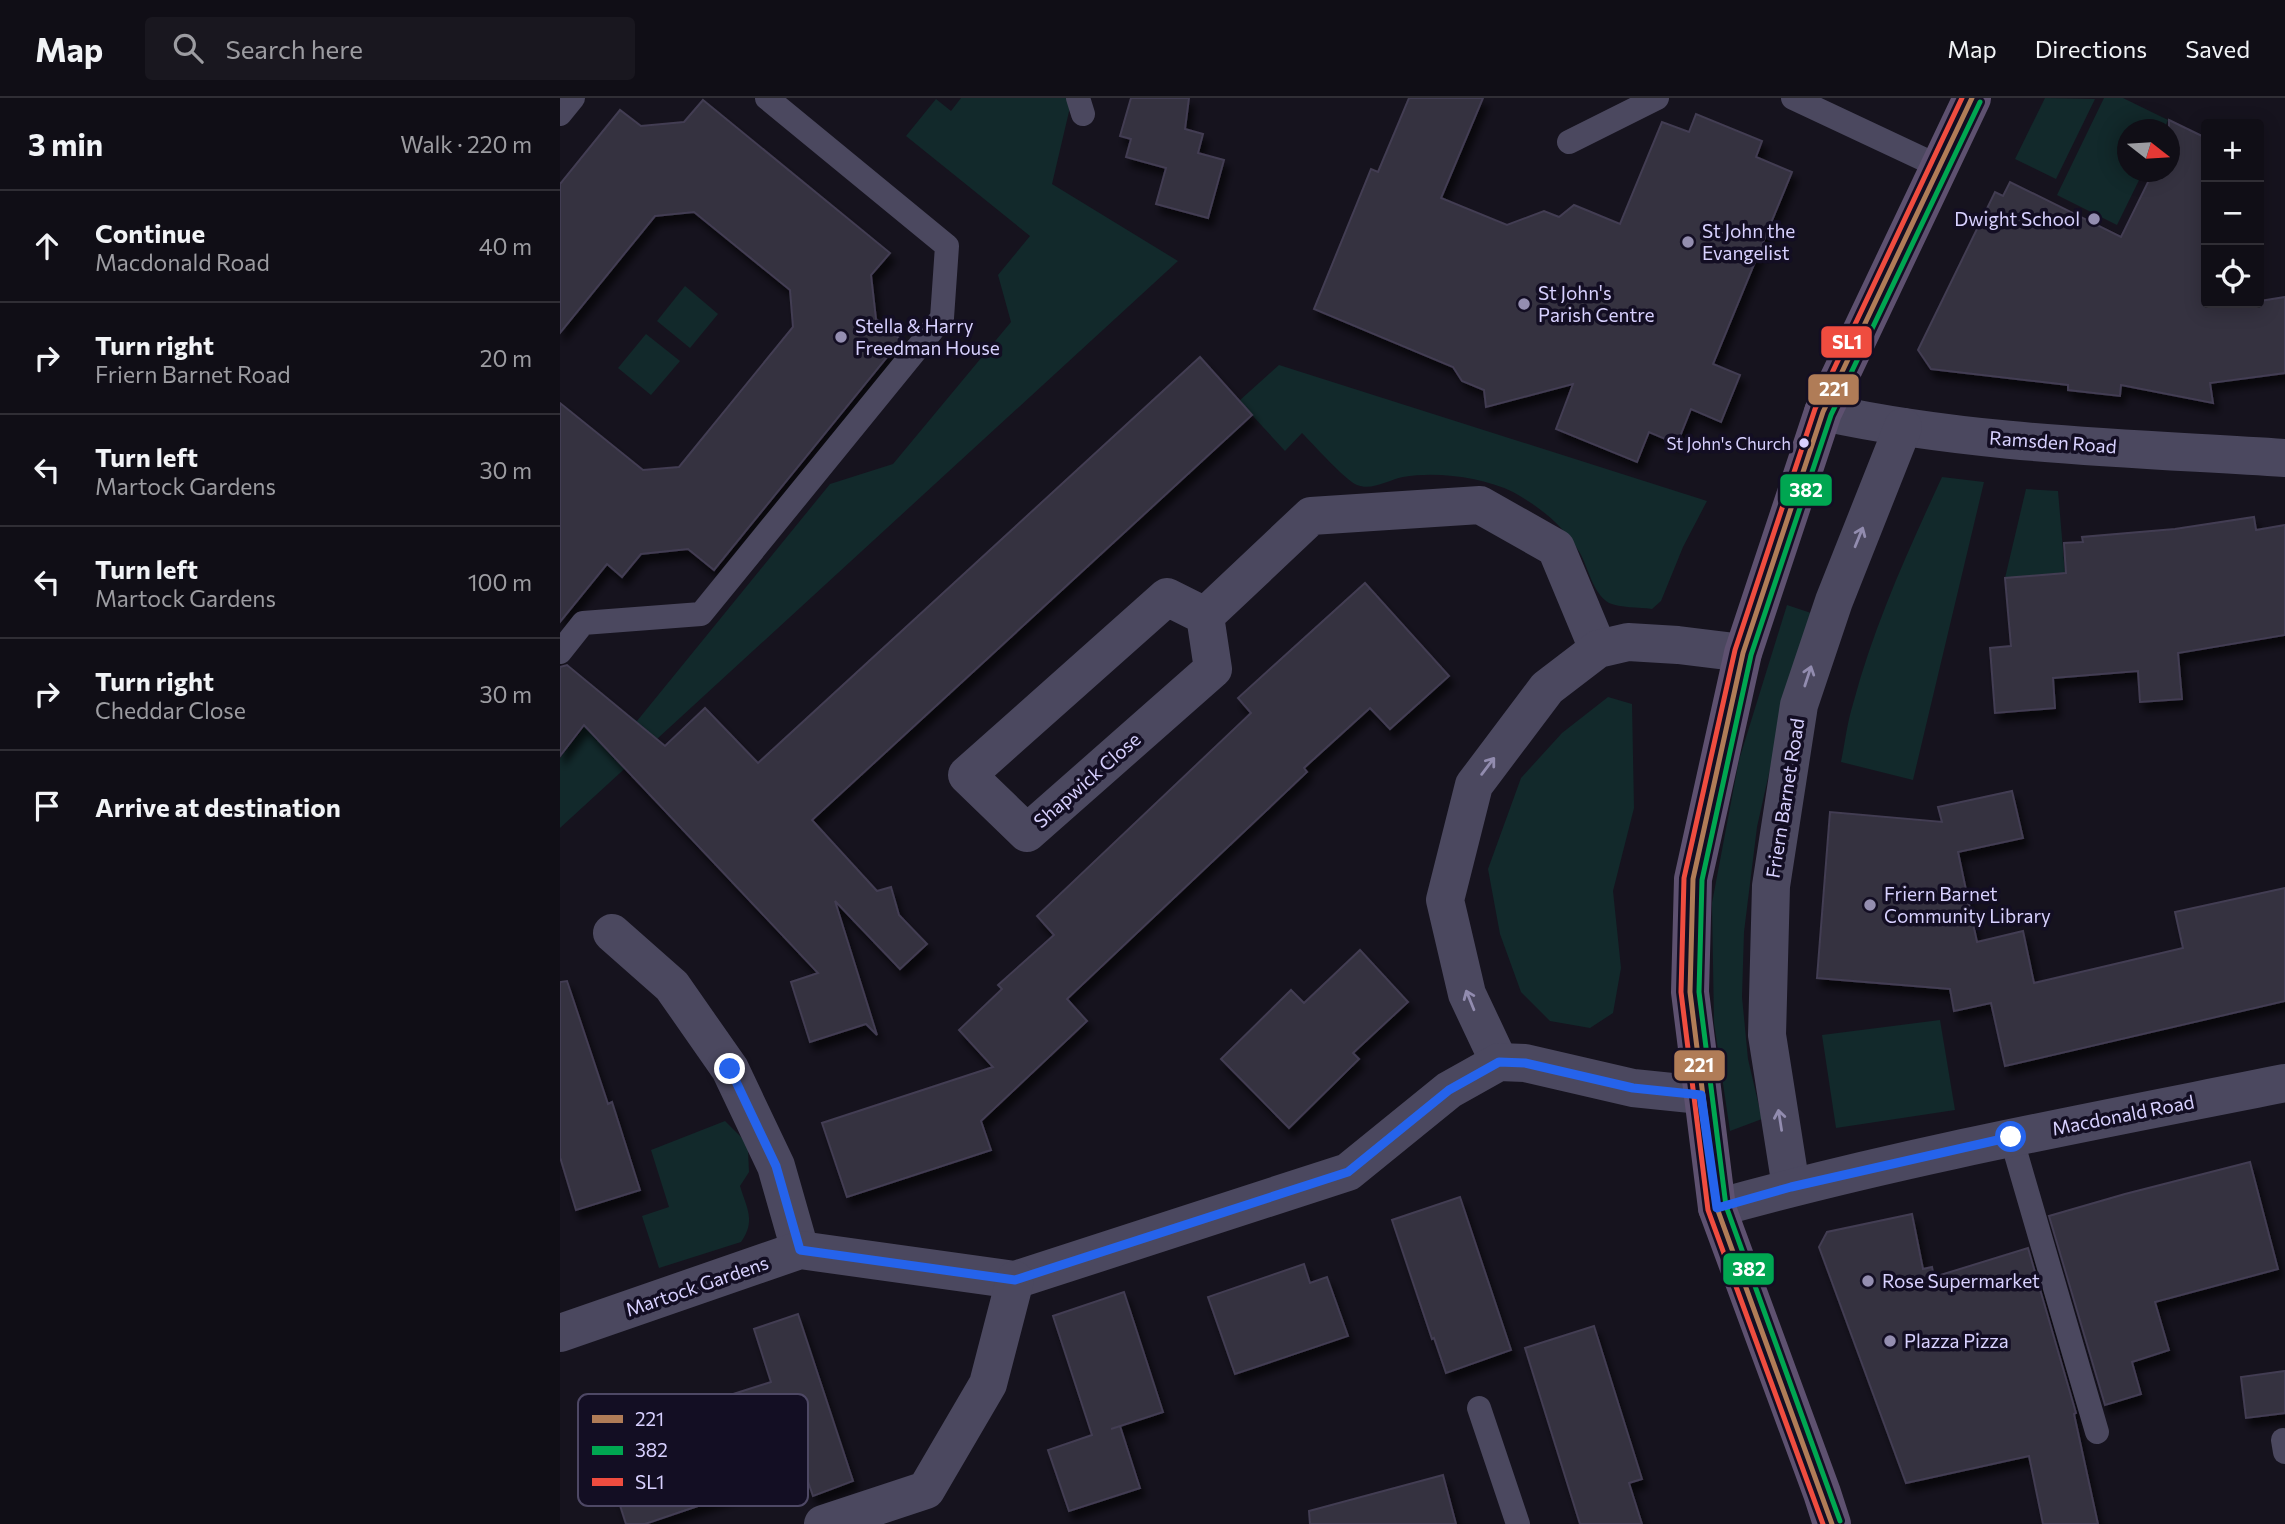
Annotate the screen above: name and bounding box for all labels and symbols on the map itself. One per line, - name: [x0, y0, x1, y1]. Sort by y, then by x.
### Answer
- north arrow: [2117, 119, 2180, 182]
- place label: Dwight School: [1954, 207, 2080, 230]
- marker: Dwight School: [2086, 211, 2102, 227]
- place label: St John the Evangelist: [1702, 219, 1795, 264]
- marker: St John the Evangelist: [1680, 234, 1696, 250]
- place label: St John's Parish Centre: [1538, 281, 1655, 326]
- marker: St John's Parish Centre: [1516, 296, 1532, 312]
- place label: Stella & Harry Freedman House: [855, 314, 1000, 359]
- line badge: SL1: [1820, 325, 1873, 359]
- marker: Stella & Harry Freedman House: [833, 329, 849, 345]
- text: SL1: [1832, 330, 1862, 353]
- line badge: 221: [1807, 373, 1860, 406]
- text: 221: [1819, 377, 1849, 400]
- street label: Ramsden Road: [1989, 426, 2118, 457]
- place label: St John's Church: [1666, 433, 1791, 454]
- marker: St John's Church: [1797, 436, 1811, 450]
- line badge: 382: [1779, 473, 1833, 507]
- text: 382: [1789, 478, 1823, 501]
- one-way arrow: [1853, 527, 1866, 549]
- one-way arrow: [1803, 666, 1816, 688]
- street label: Friern Barnet Road: [1761, 716, 1809, 880]
- street label: Shapwick Close: [1029, 727, 1145, 832]
- one-way arrow: [1480, 757, 1495, 776]
- place label: Friern Barnet Community Library: [1884, 882, 2051, 927]
- marker: Friern Barnet Community Library: [1862, 897, 1878, 913]
- one-way arrow: [1463, 989, 1476, 1011]
- line badge: 221: [1673, 1049, 1726, 1082]
- route end: [714, 1053, 745, 1084]
- text: 221: [1684, 1053, 1714, 1076]
- street label: Macdonald Road: [2050, 1089, 2196, 1140]
- one-way arrow: [1773, 1109, 1786, 1132]
- route start: [1995, 1121, 2026, 1152]
- street label: Martock Gardens: [622, 1250, 771, 1321]
- line badge: 382: [1722, 1252, 1775, 1286]
- text: 382: [1732, 1257, 1766, 1280]
- place label: Rose Supermarket: [1882, 1269, 2040, 1292]
- marker: Rose Supermarket: [1860, 1273, 1876, 1289]
- place label: Plazza Pizza: [1904, 1329, 2009, 1352]
- marker: Plazza Pizza: [1882, 1333, 1898, 1349]
- legend: [578, 1394, 808, 1506]
- text: 221: [635, 1407, 664, 1430]
- text: 382: [635, 1438, 668, 1461]
- text: SL1: [635, 1470, 664, 1493]

